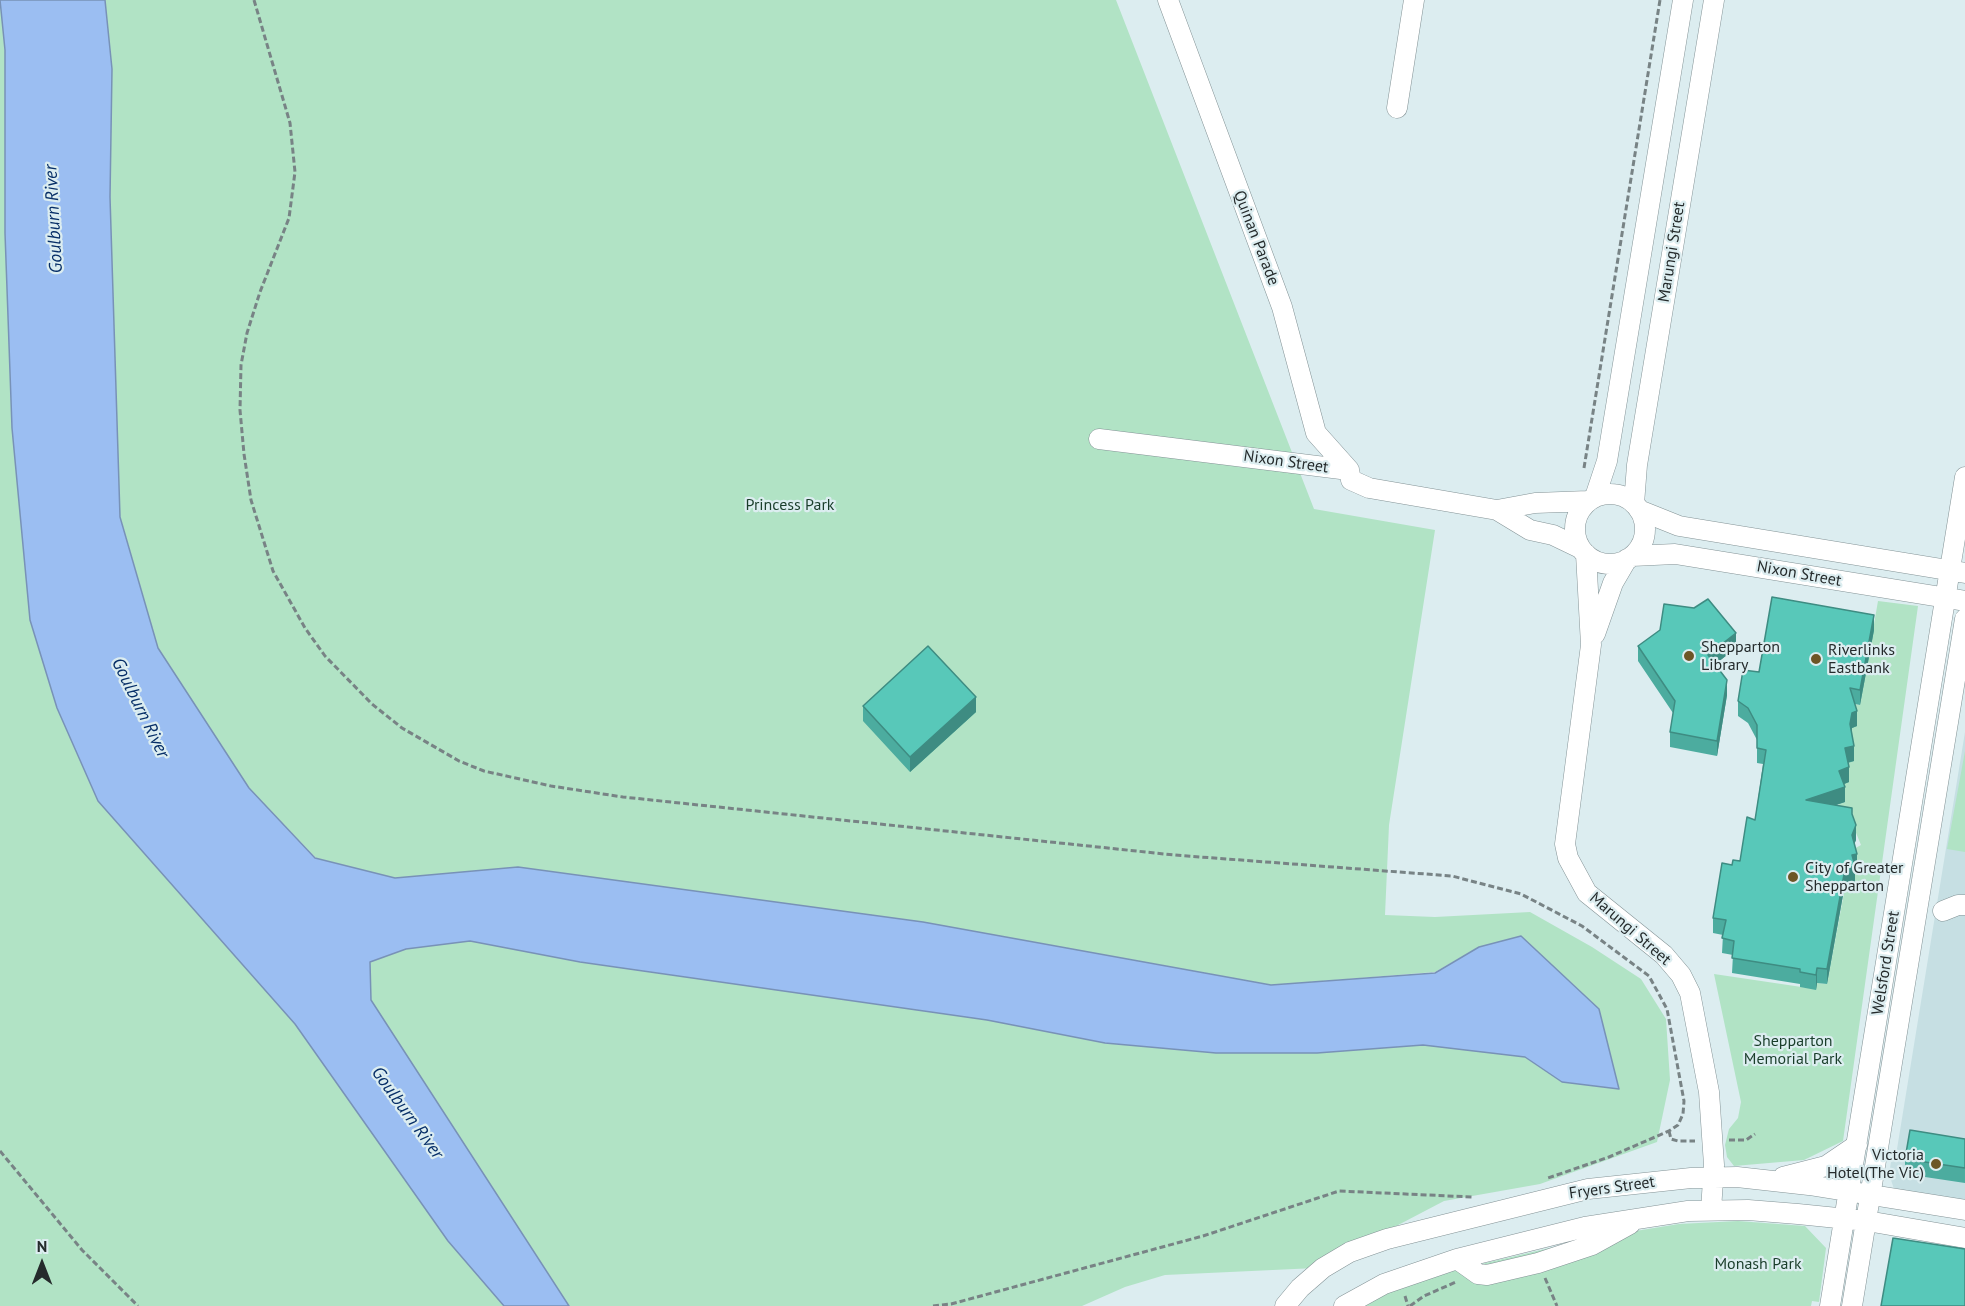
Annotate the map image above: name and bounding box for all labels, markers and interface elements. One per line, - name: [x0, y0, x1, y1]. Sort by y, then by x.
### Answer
- water label: Goulburn River: [40, 164, 68, 274]
- street label: Quinan Parade: [1229, 188, 1283, 288]
- street label: Marungi Street: [1655, 200, 1689, 304]
- street label: Nixon Street: [1242, 447, 1330, 477]
- park label: Princess Park: [745, 495, 835, 515]
- street label: Nixon Street: [1755, 557, 1843, 591]
- place label: Shepparton Library: [1701, 637, 1780, 675]
- place label: Riverlinks Eastbank: [1828, 640, 1895, 678]
- marker: Shepparton Library: [1682, 649, 1696, 663]
- marker: Riverlinks Eastbank: [1809, 652, 1823, 666]
- water label: Goulburn River: [106, 654, 174, 762]
- place label: City of Greater Shepparton: [1805, 858, 1903, 896]
- marker: City of Greater Shepparton: [1786, 870, 1800, 884]
- street label: Marungi Street: [1585, 888, 1675, 970]
- street label: Welsford Street: [1868, 910, 1904, 1016]
- park label: Shepparton Memorial Park: [1744, 1031, 1842, 1069]
- water label: Goulburn River: [366, 1063, 448, 1163]
- place label: Victoria Hotel(The Vic): [1827, 1145, 1924, 1183]
- marker: Victoria Hotel(The Vic): [1929, 1157, 1943, 1171]
- street label: Fryers Street: [1568, 1172, 1656, 1204]
- north arrow: [12, 1234, 72, 1294]
- text: N: [37, 1236, 47, 1256]
- park label: Monash Park: [1714, 1254, 1802, 1274]

